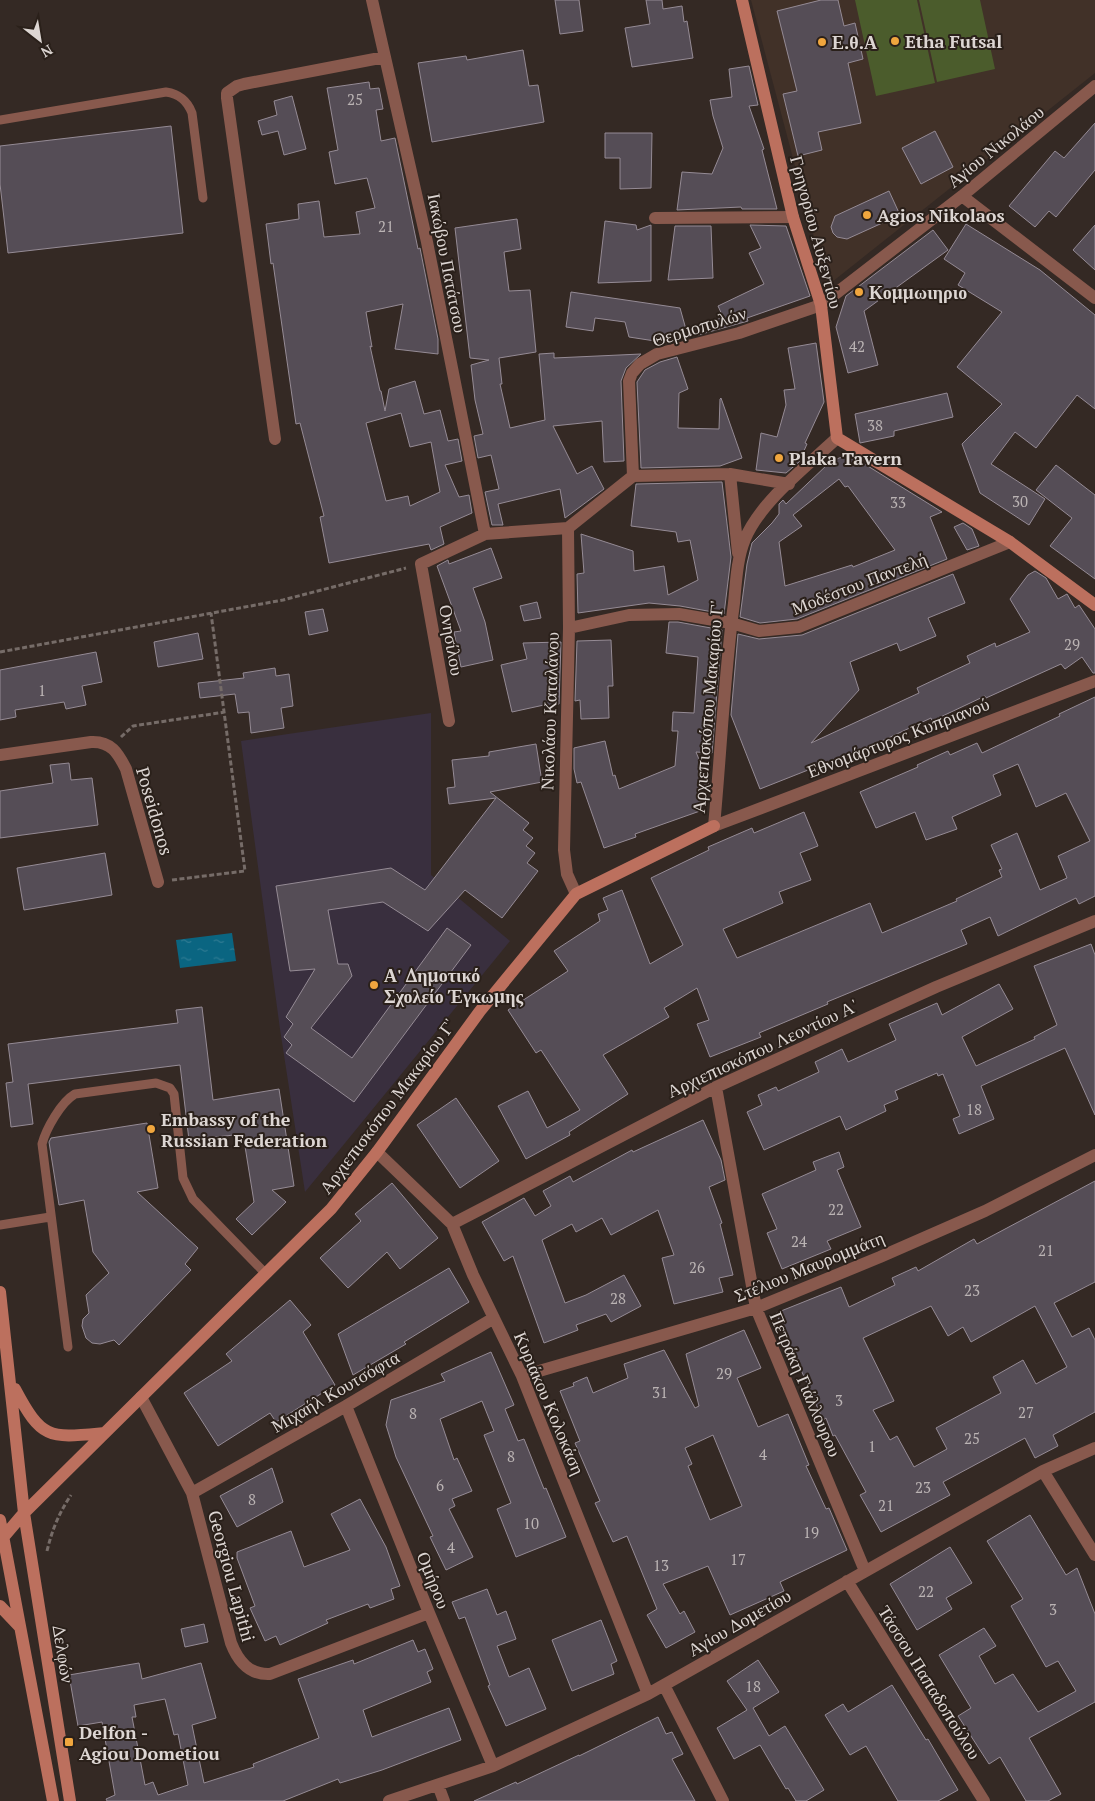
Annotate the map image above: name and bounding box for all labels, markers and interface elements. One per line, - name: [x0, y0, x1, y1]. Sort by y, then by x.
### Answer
- north arrow: [15, 15, 65, 65]
- place label: Etha Futsal: [905, 29, 1002, 53]
- place label: Ε.θ.Α: [832, 30, 877, 54]
- marker: Etha Futsal: [889, 35, 901, 47]
- marker: Ε.θ.Α: [816, 36, 828, 48]
- text: N: [37, 41, 56, 63]
- house number: 25: [347, 89, 363, 109]
- street label: Αγίου Νικολάου: [941, 99, 1049, 193]
- street label: Γρηγορίου Αυξεντίου: [785, 153, 849, 311]
- street label: Ιακώβου Πατάτσου: [423, 191, 473, 335]
- place label: Agios Nikolaos: [877, 203, 1005, 227]
- marker: Agios Nikolaos: [861, 209, 873, 221]
- house number: 21: [378, 216, 394, 236]
- place label: Κομμωιηριο: [869, 280, 967, 304]
- marker: Κομμωιηριο: [853, 286, 865, 298]
- street label: Θερμοπυλών: [649, 300, 749, 352]
- house number: 42: [849, 336, 865, 356]
- house number: 38: [867, 415, 883, 435]
- place label: Plaka Tavern: [789, 446, 902, 470]
- marker: Plaka Tavern: [773, 452, 785, 464]
- house number: 30: [1012, 491, 1028, 511]
- house number: 33: [890, 492, 906, 512]
- street label: Μοδέστου Παντελή: [788, 546, 930, 620]
- street label: Αρχιεπισκόπου Μακαρίου Γ': [686, 600, 728, 814]
- street label: Ονησίλου: [434, 603, 470, 677]
- street label: Νικολάου Καταλάνου: [534, 631, 564, 791]
- house number: 29: [1064, 634, 1080, 654]
- house number: 1: [38, 680, 46, 700]
- street label: Εθνομάρτυρος Κυπριανού: [803, 691, 993, 783]
- street label: Poseidonos: [131, 764, 179, 858]
- place label: Α' Δημοτικό Σχολείο Έγκωμης: [384, 963, 523, 1008]
- marker: Α' Δημοτικό Σχολείο Έγκωμης: [368, 979, 380, 991]
- street label: Αρχιεπισκόπου Λεοντίου Α': [663, 993, 861, 1103]
- street label: Αρχιεπισκόπου Μακαρίου Γ': [313, 1014, 461, 1198]
- house number: 18: [966, 1099, 982, 1119]
- place label: Embassy of the Russian Federation: [161, 1107, 328, 1152]
- marker: Embassy of the Russian Federation: [145, 1123, 157, 1135]
- house number: 22: [828, 1199, 844, 1219]
- street label: Στέλιου Μαυρομμάτη: [730, 1225, 888, 1307]
- house number: 24: [791, 1231, 807, 1251]
- house number: 21: [1038, 1240, 1054, 1260]
- house number: 26: [689, 1257, 705, 1277]
- house number: 23: [964, 1280, 980, 1300]
- house number: 28: [610, 1288, 626, 1308]
- street label: Πετράκη Γιάλλουρου: [765, 1308, 847, 1460]
- street label: Κυριάκου Κολοκάση: [509, 1328, 591, 1478]
- street label: Μιχαήλ Κουτσόφτα: [267, 1344, 404, 1437]
- house number: 29: [716, 1363, 732, 1383]
- house number: 31: [652, 1382, 668, 1402]
- house number: 3: [835, 1390, 843, 1410]
- house number: 27: [1018, 1402, 1034, 1422]
- house number: 8: [409, 1403, 417, 1423]
- house number: 25: [964, 1428, 980, 1448]
- house number: 1: [868, 1436, 876, 1456]
- house number: 4: [759, 1444, 767, 1464]
- house number: 8: [507, 1446, 515, 1466]
- house number: 6: [436, 1475, 444, 1495]
- house number: 23: [915, 1477, 931, 1497]
- house number: 8: [248, 1489, 256, 1509]
- house number: 21: [878, 1495, 894, 1515]
- street label: Georgiou Lapithi: [203, 1508, 261, 1644]
- house number: 10: [523, 1513, 539, 1533]
- house number: 19: [803, 1522, 819, 1542]
- house number: 4: [447, 1537, 455, 1557]
- street label: Ομήρου: [412, 1548, 456, 1612]
- house number: 17: [730, 1549, 746, 1569]
- house number: 13: [653, 1555, 669, 1575]
- house number: 22: [918, 1581, 934, 1601]
- street label: Αγίου Δομετίου: [683, 1583, 795, 1661]
- house number: 3: [1049, 1599, 1057, 1619]
- street label: Τάσσου Παπαδοπούλου: [873, 1601, 987, 1763]
- street label: Δελφών: [48, 1623, 80, 1685]
- house number: 18: [745, 1676, 761, 1696]
- place label: Delfon - Agiou Dometiou: [79, 1720, 220, 1765]
- marker: Delfon - Agiou Dometiou: [63, 1736, 75, 1748]

